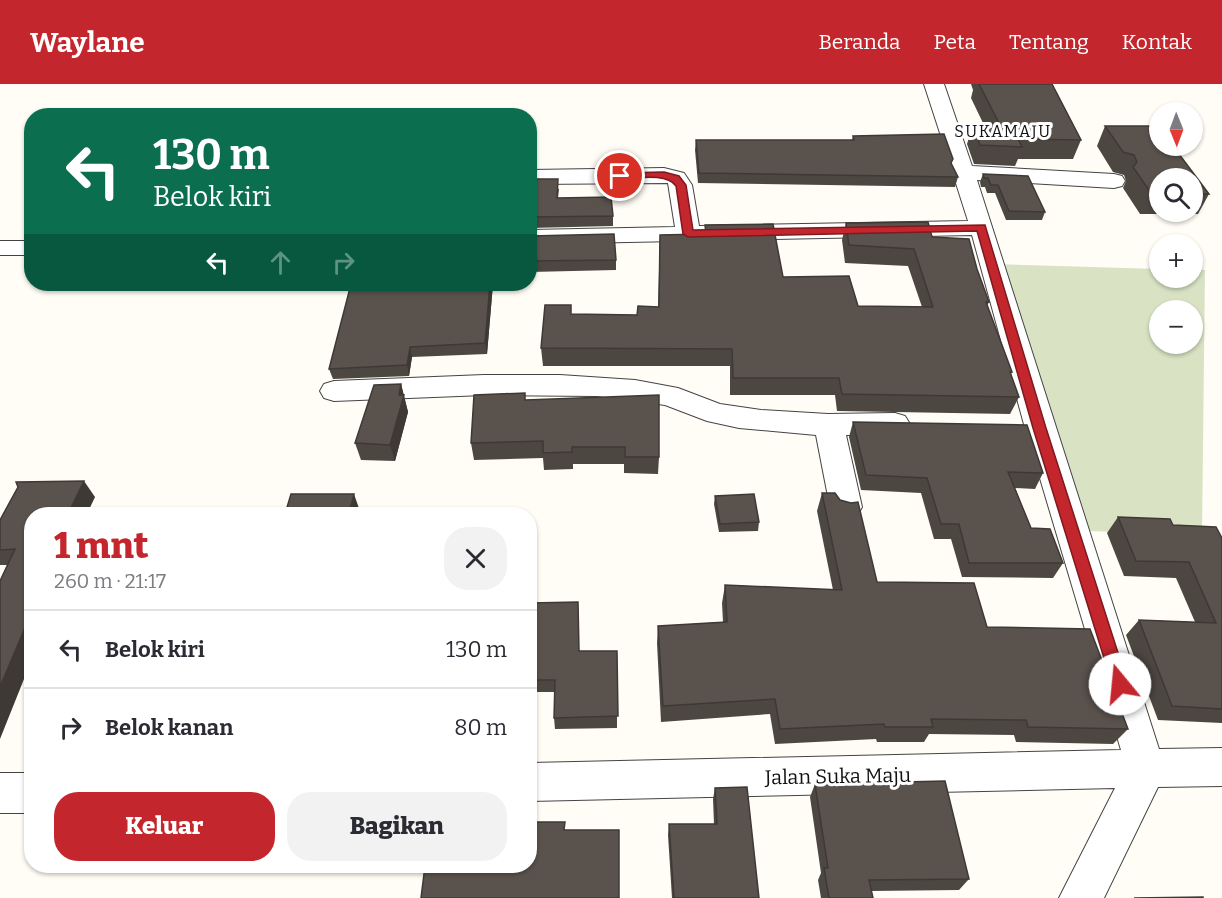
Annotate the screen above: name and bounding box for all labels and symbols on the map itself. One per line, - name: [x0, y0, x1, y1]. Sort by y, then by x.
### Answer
- north arrow: [1149, 102, 1203, 156]
- district label: SUKAMAJU: [954, 122, 1052, 141]
- pin: [594, 150, 645, 201]
- position arrow: [1088, 652, 1152, 716]
- street label: Jalan Suka Maju: [764, 763, 911, 790]

